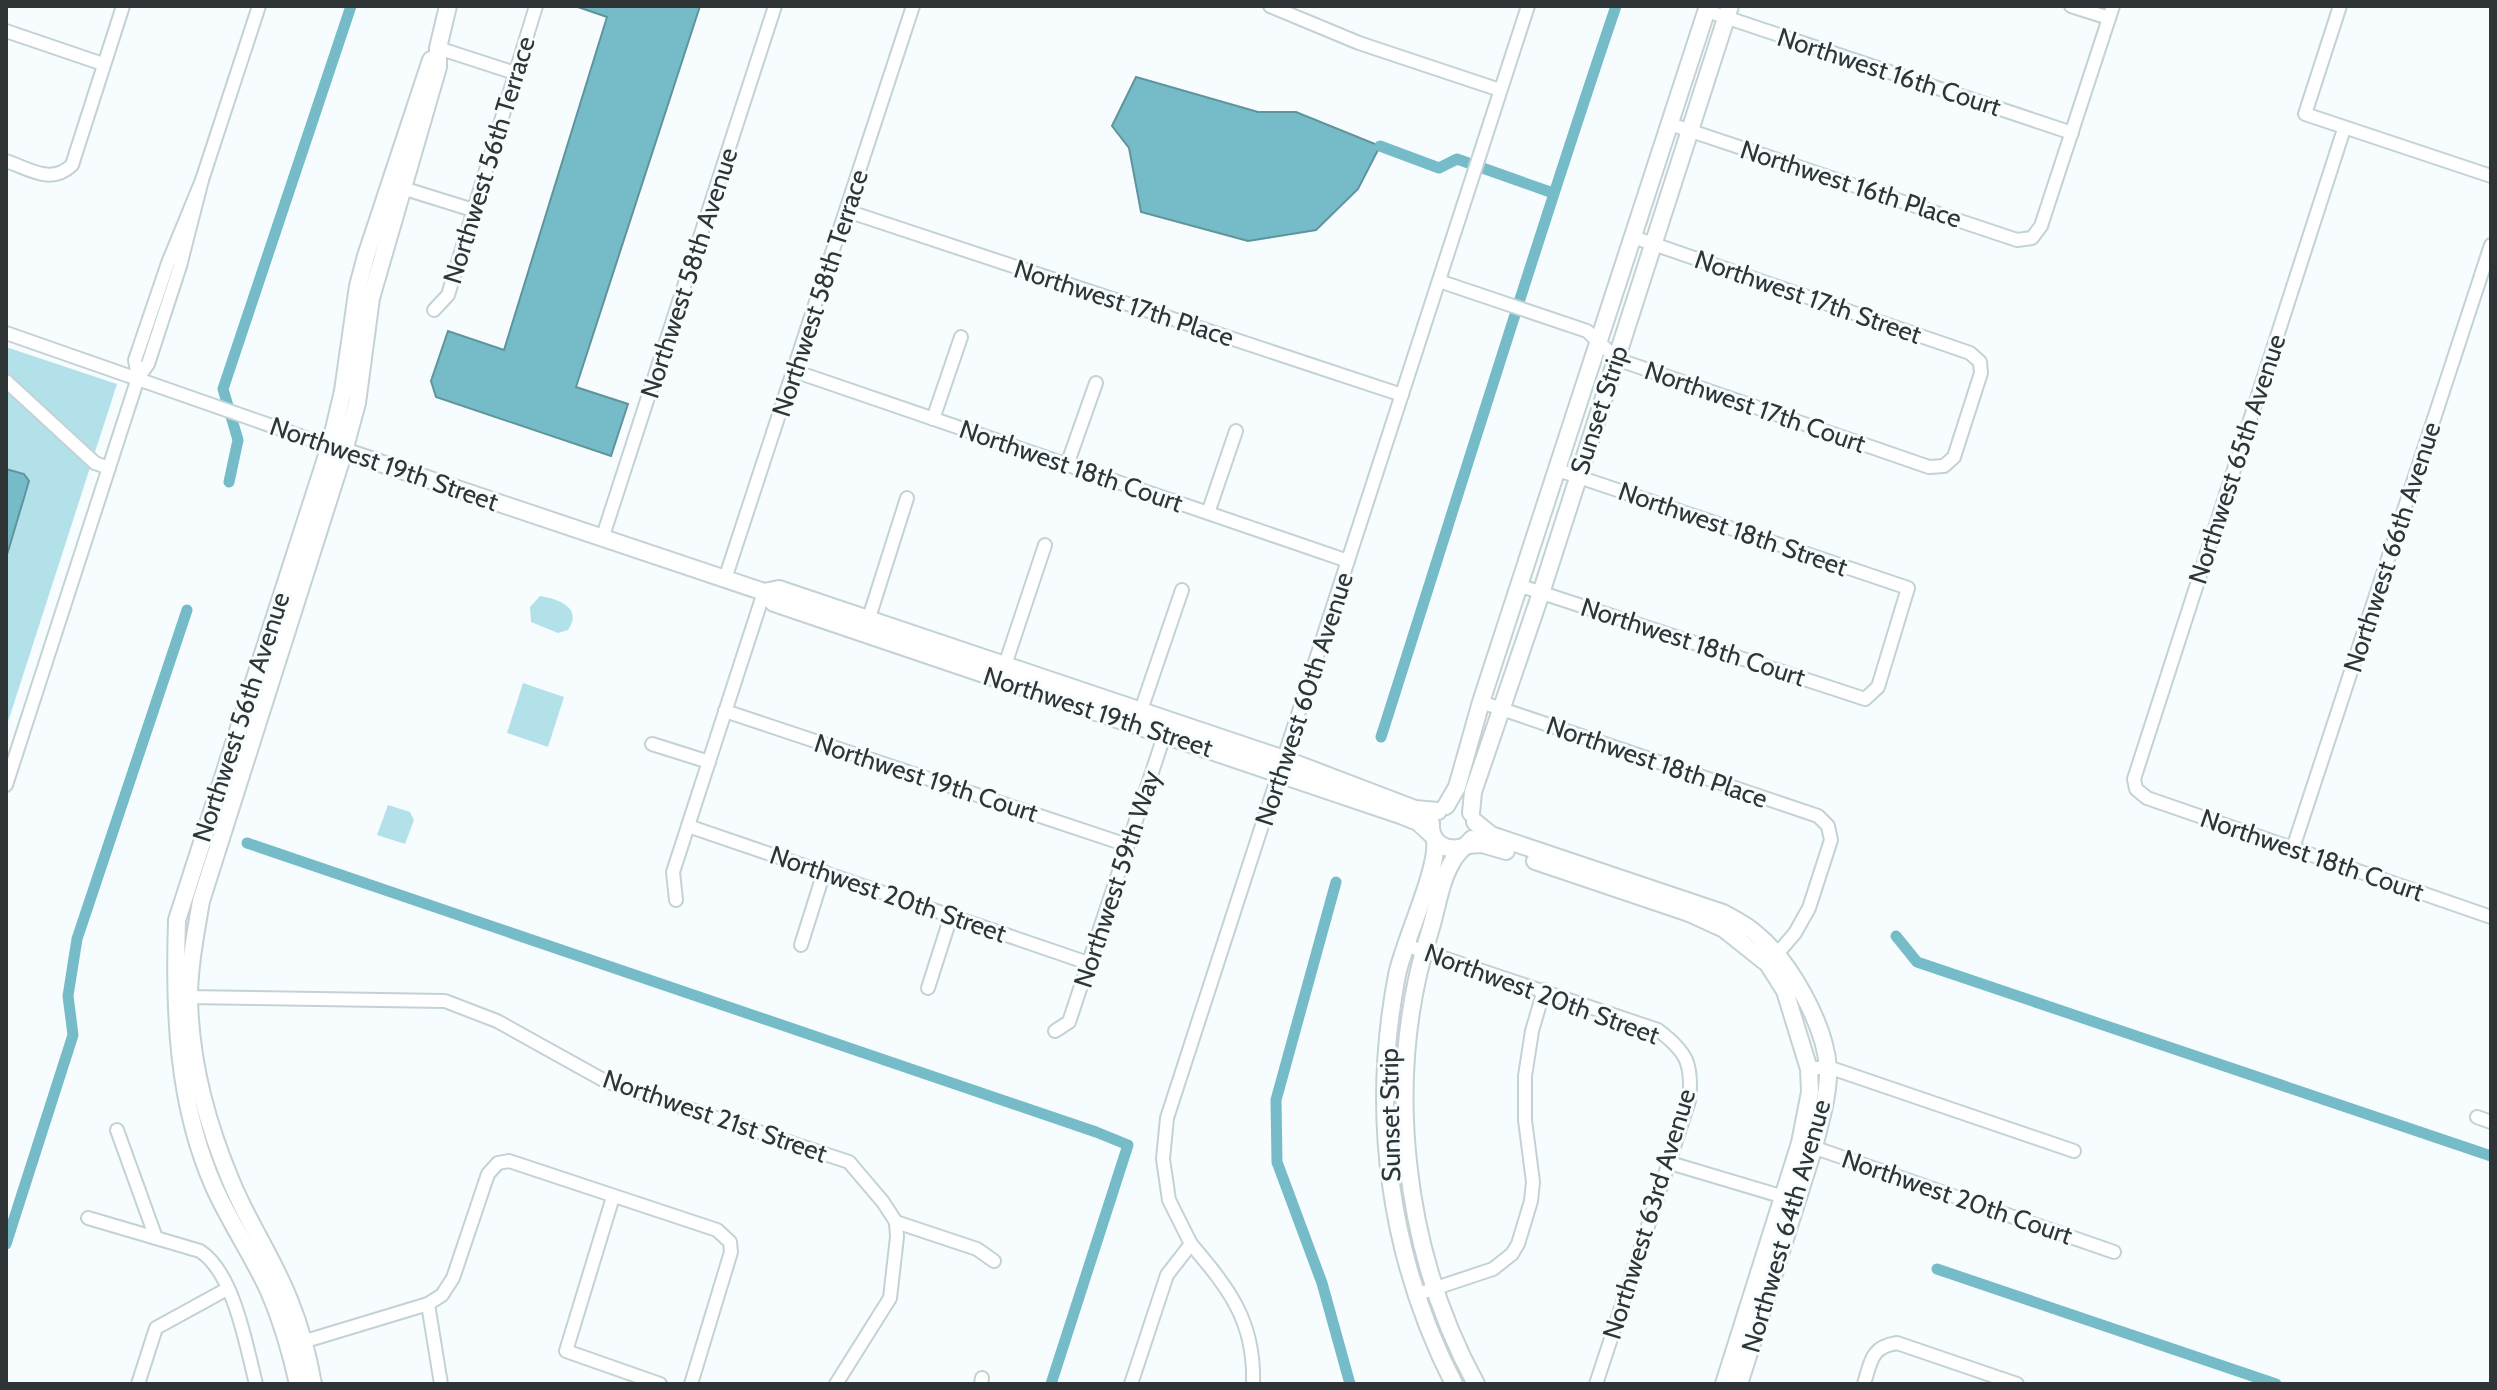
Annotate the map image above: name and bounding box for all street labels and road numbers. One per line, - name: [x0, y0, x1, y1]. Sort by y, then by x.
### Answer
- street label: Northwest 16th Court: [1773, 21, 2005, 123]
- street label: Northwest 56th Terrace: [436, 33, 542, 287]
- street label: Northwest 16th Place: [1736, 133, 1966, 235]
- street label: Northwest 58th Avenue: [633, 144, 745, 402]
- street label: Northwest 58th Terrace: [765, 165, 875, 421]
- street label: Northwest 17th Street: [1690, 243, 1926, 351]
- street label: Northwest 17th Place: [1010, 252, 1238, 354]
- street label: Northwest 65th Avenue: [2182, 330, 2292, 588]
- street label: Sunset Strip: [1563, 342, 1635, 478]
- street label: Northwest 17th Court: [1640, 354, 1870, 460]
- street label: Northwest 19th Street: [266, 410, 503, 518]
- street label: Northwest 18th Court: [955, 413, 1187, 519]
- street label: Northwest 66th Avenue: [2336, 418, 2448, 676]
- street label: Northwest 18th Street: [1614, 475, 1852, 583]
- street label: Northwest 60th Avenue: [1248, 568, 1360, 830]
- street label: Northwest 56th Avenue: [186, 588, 296, 846]
- street label: Northwest 18th Court: [1577, 591, 1809, 693]
- street label: Northwest 19th Street: [979, 660, 1217, 764]
- street label: Northwest 18th Place: [1542, 709, 1772, 815]
- street label: Northwest 19th Court: [810, 727, 1042, 829]
- street label: Northwest 59th Way: [1067, 766, 1167, 992]
- street label: Northwest 18th Court: [2196, 802, 2428, 908]
- street label: Northwest 20th Street: [766, 839, 1011, 950]
- street label: Northwest 20th Street: [1420, 937, 1664, 1051]
- street label: Sunset Strip: [1373, 1048, 1407, 1182]
- street label: Northwest 21st Street: [599, 1063, 831, 1169]
- street label: Northwest 63rd Avenue: [1596, 1085, 1702, 1343]
- street label: Northwest 64th Avenue: [1735, 1096, 1837, 1356]
- street label: Northwest 20th Court: [1838, 1143, 2077, 1252]

